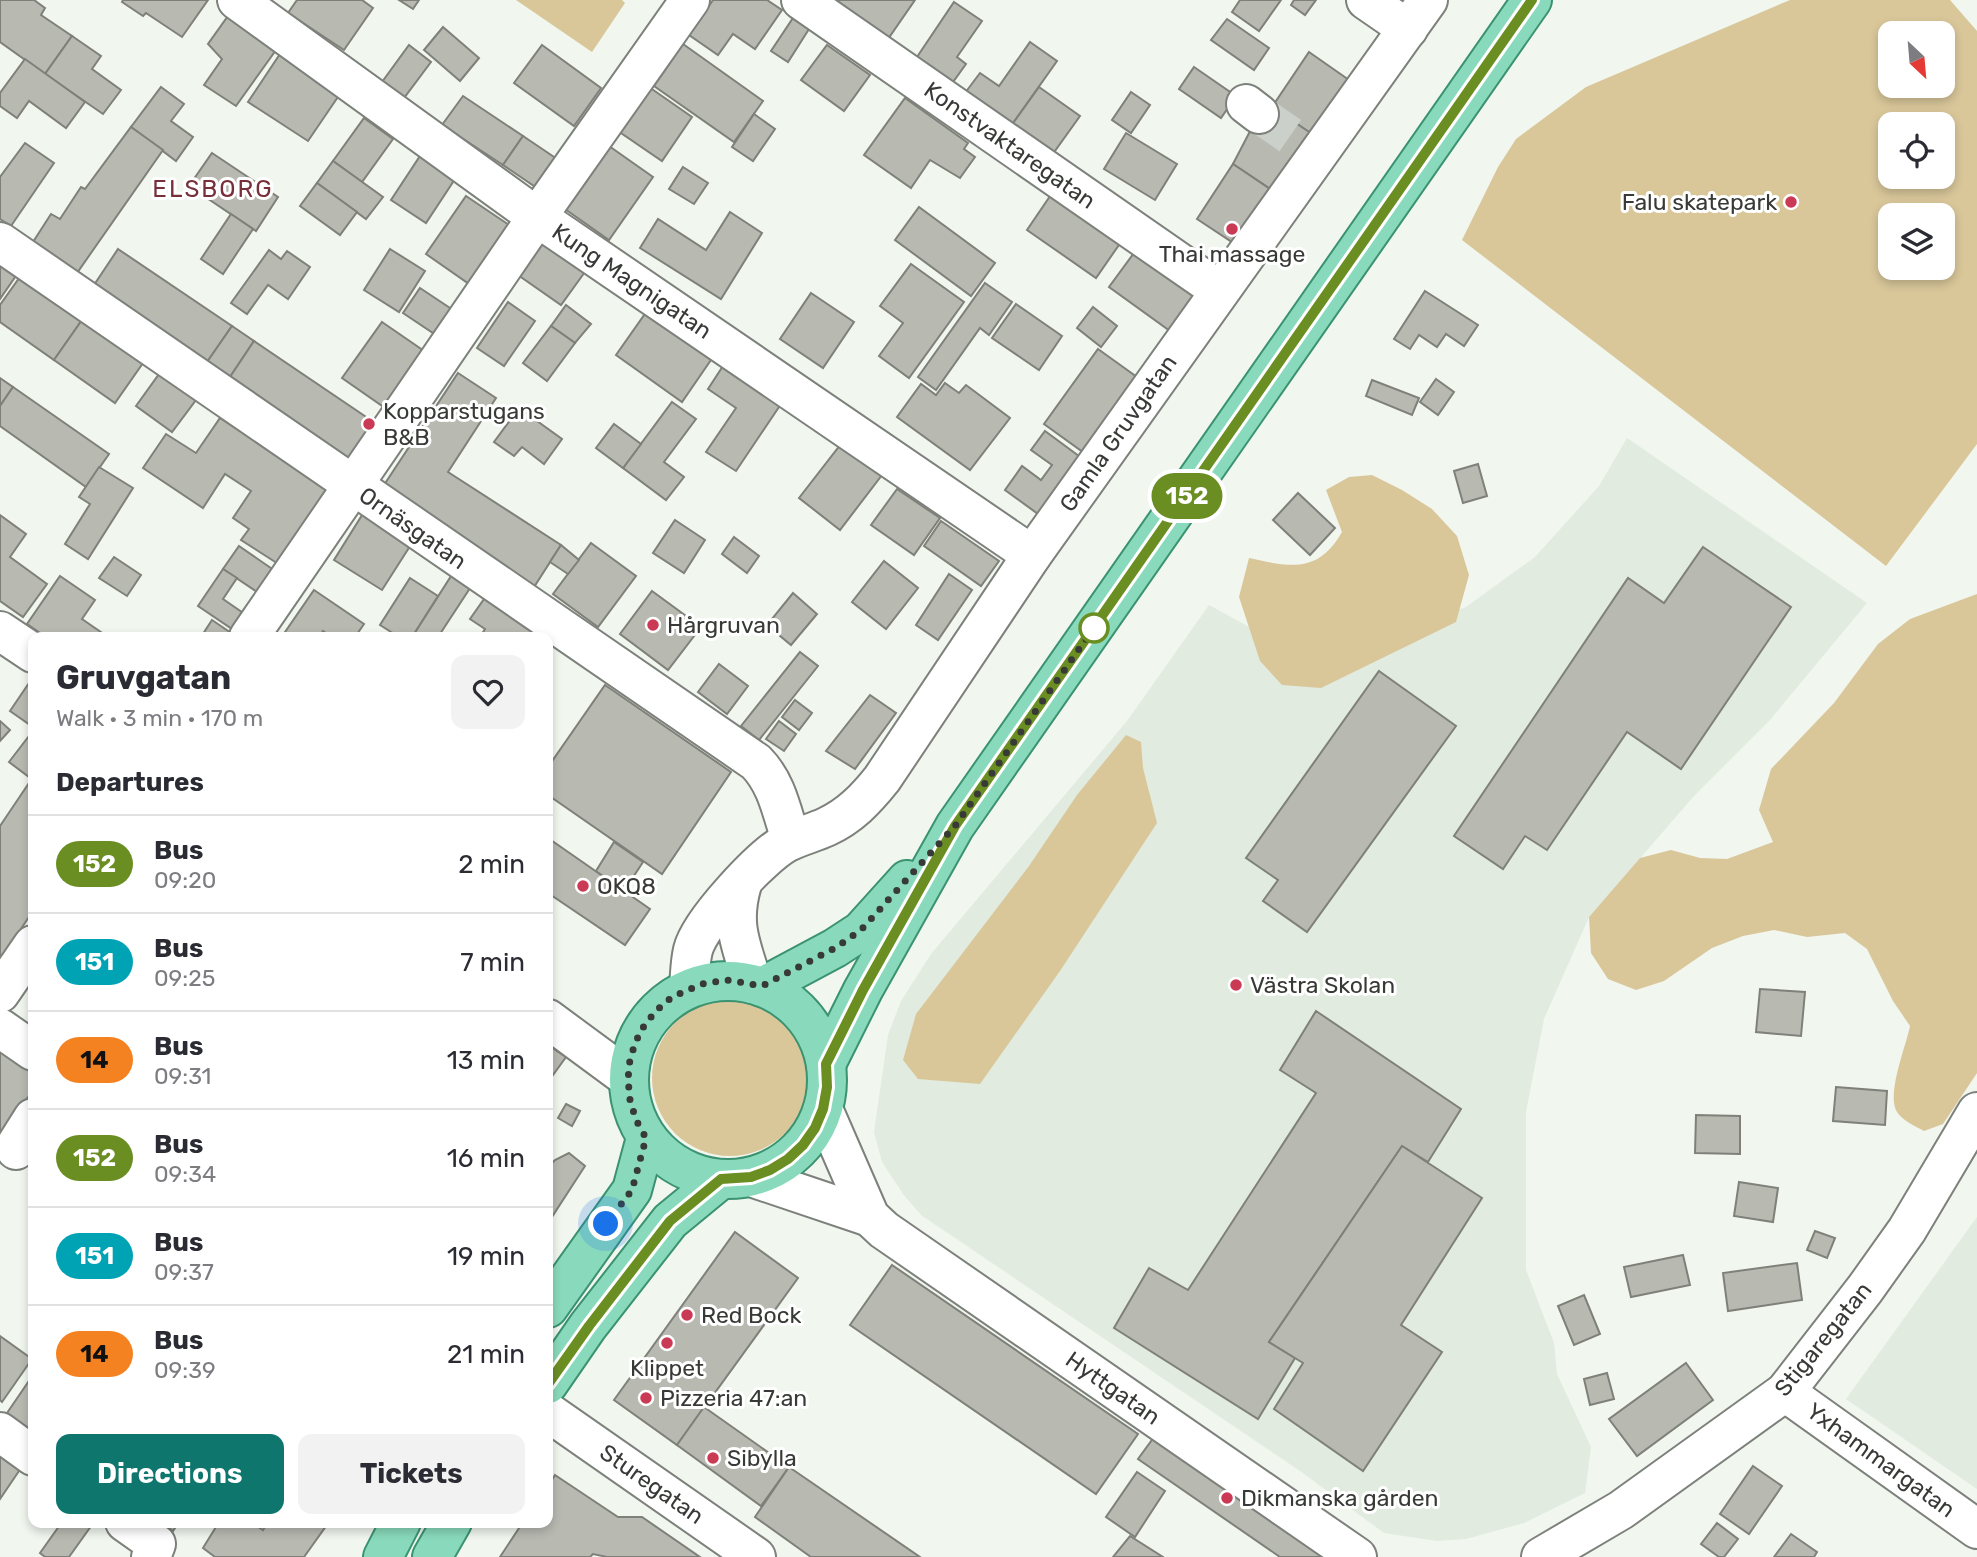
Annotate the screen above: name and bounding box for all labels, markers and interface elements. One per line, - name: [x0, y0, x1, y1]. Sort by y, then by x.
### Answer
- north arrow: [1878, 21, 1955, 98]
- map controls: [1878, 21, 1955, 280]
- street label: Konstvaktaregatan: [919, 75, 1101, 215]
- button: locate: [1878, 112, 1955, 189]
- district label: ELSBORG: [152, 175, 274, 203]
- place label: Falu skatepark: [1622, 188, 1777, 216]
- marker: Falu skatepark: [1783, 194, 1799, 210]
- button: layers: [1878, 203, 1955, 280]
- street label: Kung Magnigatan: [547, 217, 717, 345]
- marker: Thai massage: [1224, 221, 1240, 237]
- place label: Thai massage: [1159, 240, 1305, 268]
- street label: Gamla Gruvgatan: [1053, 349, 1183, 517]
- place label: Kopparstugans B&B: [383, 397, 545, 451]
- marker: Kopparstugans B&B: [361, 416, 377, 432]
- line badge: 152: [1147, 473, 1227, 519]
- street label: Ornäsgatan: [354, 481, 472, 575]
- text: 152: [1165, 482, 1209, 510]
- place label: Hårgruvan: [667, 611, 780, 639]
- unlabelled marker: [1079, 613, 1109, 643]
- marker: Hårgruvan: [645, 617, 661, 633]
- button: heart: [451, 655, 525, 729]
- text: Gruvgatan: [56, 658, 231, 697]
- text: Walk · 3 min · 170 m: [56, 704, 263, 732]
- text: Departures: [56, 767, 204, 798]
- text: Bus: [154, 835, 203, 866]
- text: 2 min: [458, 849, 525, 880]
- text: 152: [73, 850, 116, 878]
- text: 09:20: [154, 866, 216, 894]
- place label: OKQ8: [597, 872, 656, 900]
- marker: OKQ8: [575, 878, 591, 894]
- text: Bus: [154, 933, 203, 964]
- text: 7 min: [460, 947, 525, 978]
- text: 151: [75, 948, 114, 976]
- text: 09:25: [154, 964, 215, 992]
- place label: Västra Skolan: [1250, 971, 1395, 999]
- marker: Västra Skolan: [1228, 977, 1244, 993]
- text: Bus: [154, 1031, 203, 1062]
- text: 13 min: [447, 1045, 525, 1076]
- text: 14: [80, 1046, 109, 1074]
- text: 09:31: [154, 1062, 211, 1090]
- text: Bus: [154, 1129, 203, 1160]
- text: 16 min: [447, 1143, 525, 1174]
- text: 152: [73, 1144, 116, 1172]
- text: 09:34: [154, 1160, 216, 1188]
- your location: [588, 1206, 623, 1241]
- text: Bus: [154, 1227, 203, 1258]
- text: 19 min: [447, 1241, 525, 1272]
- text: 151: [75, 1242, 114, 1270]
- text: 09:37: [154, 1258, 214, 1286]
- street label: Stigaregatan: [1768, 1276, 1878, 1402]
- place label: Red Bock: [701, 1301, 801, 1329]
- marker: Red Bock: [679, 1307, 695, 1323]
- text: Bus: [154, 1325, 203, 1356]
- marker: Klippet: [659, 1335, 675, 1351]
- text: 21 min: [447, 1339, 525, 1370]
- text: 14: [80, 1340, 109, 1368]
- street label: Hyttgatan: [1060, 1345, 1166, 1431]
- place label: Klippet: [630, 1354, 704, 1382]
- text: 09:39: [154, 1356, 216, 1384]
- place label: Pizzeria 47:an: [660, 1384, 807, 1412]
- marker: Pizzeria 47:an: [638, 1390, 654, 1406]
- street label: Yxhammargatan: [1801, 1397, 1961, 1523]
- button: Directions: [56, 1434, 284, 1514]
- button: Tickets: [298, 1434, 525, 1514]
- street label: Sturegatan: [595, 1438, 709, 1530]
- place label: Sibylla: [727, 1444, 797, 1472]
- marker: Sibylla: [705, 1450, 721, 1466]
- place label: Dikmanska gården: [1241, 1484, 1438, 1512]
- marker: Dikmanska gården: [1219, 1490, 1235, 1506]

